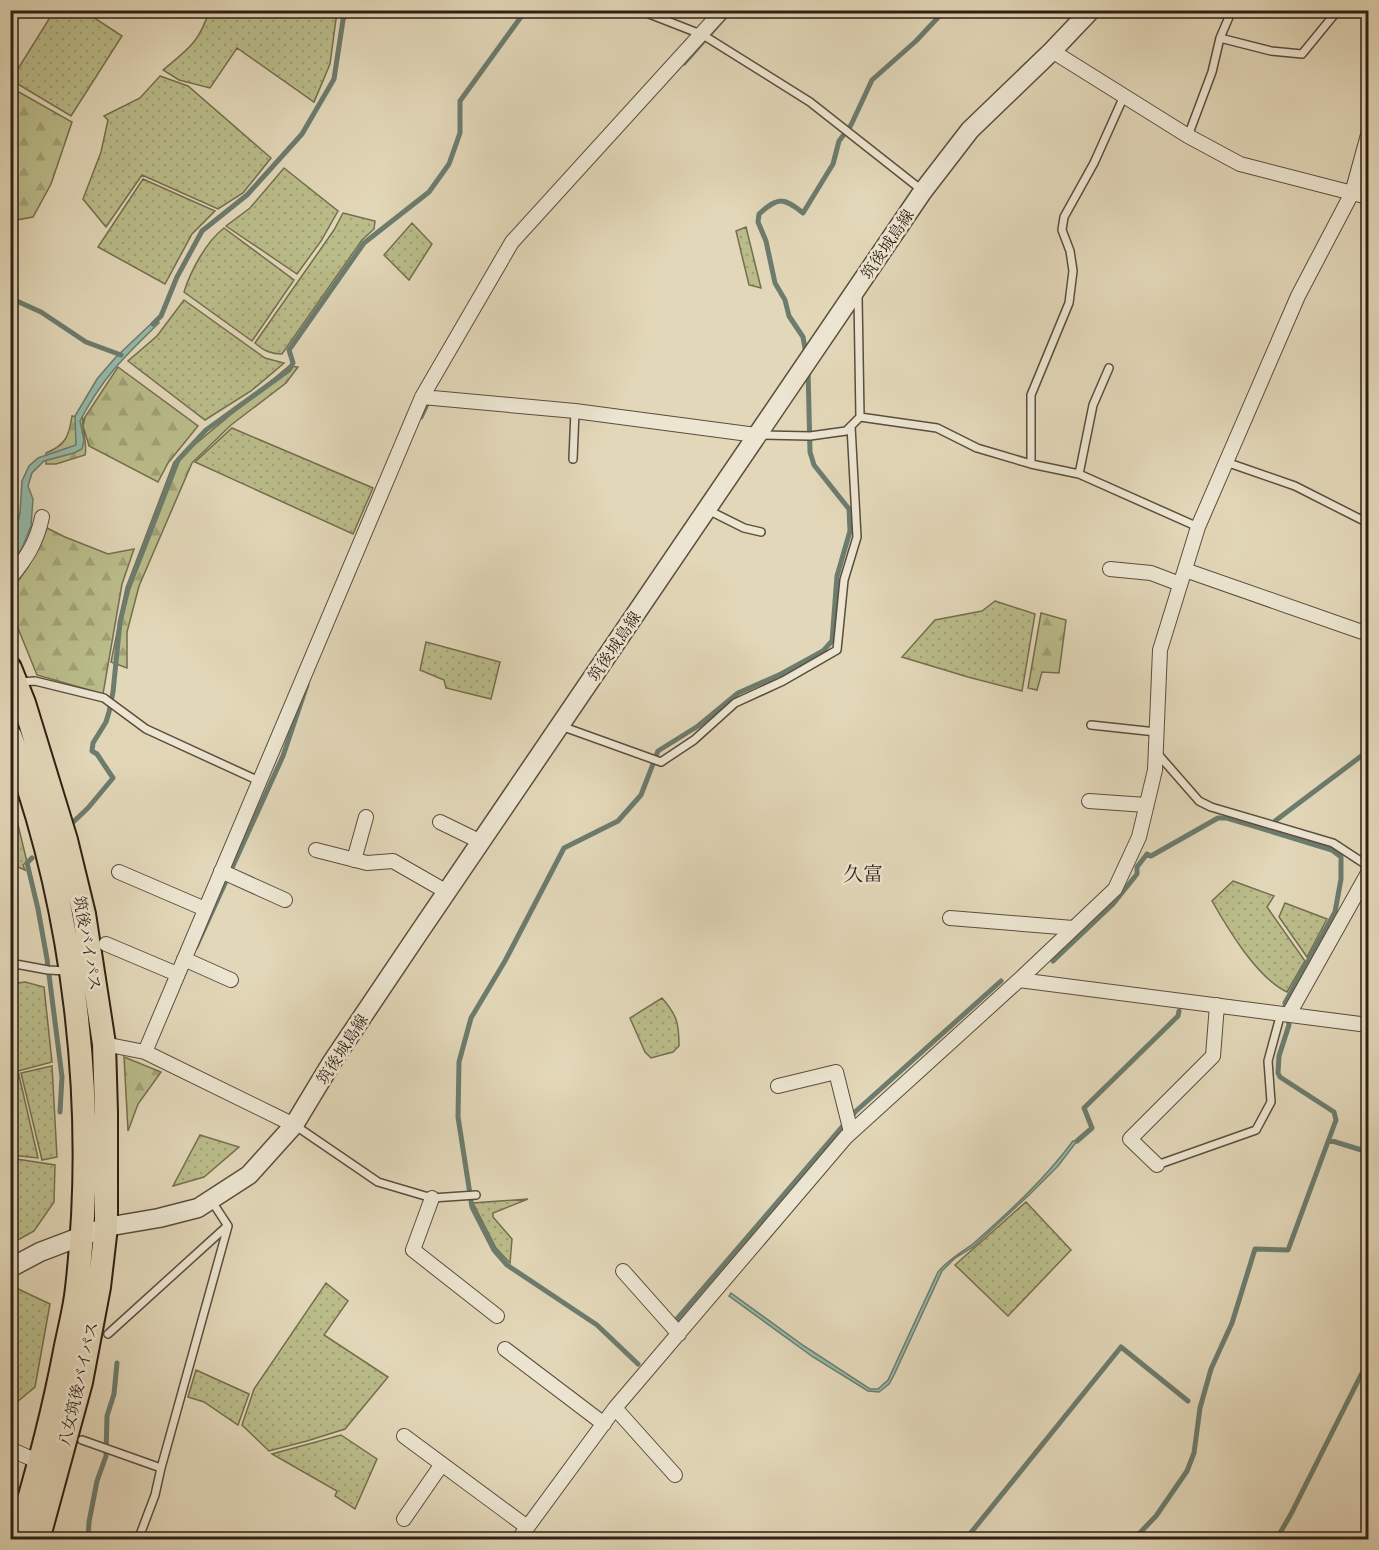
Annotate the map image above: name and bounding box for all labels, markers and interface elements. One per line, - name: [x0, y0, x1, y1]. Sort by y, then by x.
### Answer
- street label: 筑後城島線: [858, 206, 918, 283]
- street label: 筑後城島線: [585, 608, 645, 685]
- district label: 久富: [843, 864, 883, 886]
- street label: 筑後バイパス: [70, 894, 104, 992]
- street label: 筑後城島線: [314, 1011, 372, 1088]
- street label: 八女筑後バイパス: [56, 1320, 102, 1448]

